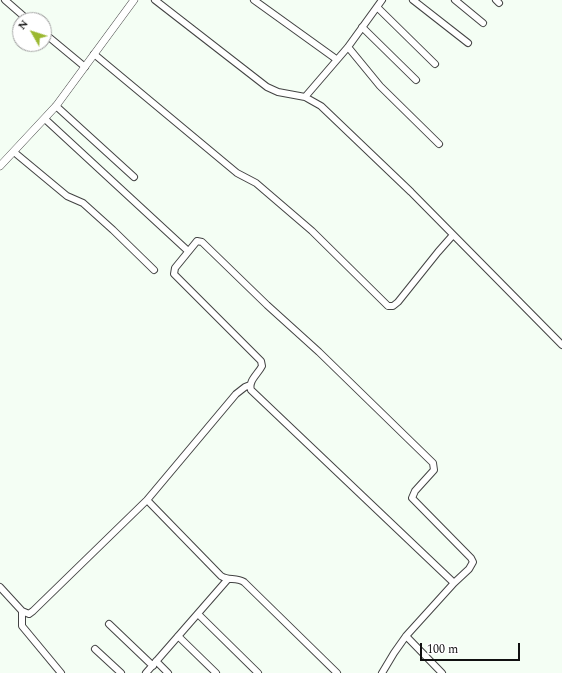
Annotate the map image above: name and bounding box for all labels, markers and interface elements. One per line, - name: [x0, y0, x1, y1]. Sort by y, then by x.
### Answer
- north arrow: [12, 12, 52, 52]
- text: N: [14, 16, 32, 34]
- scale bar: [422, 635, 522, 661]
- text: 100 m: [427, 640, 458, 659]

